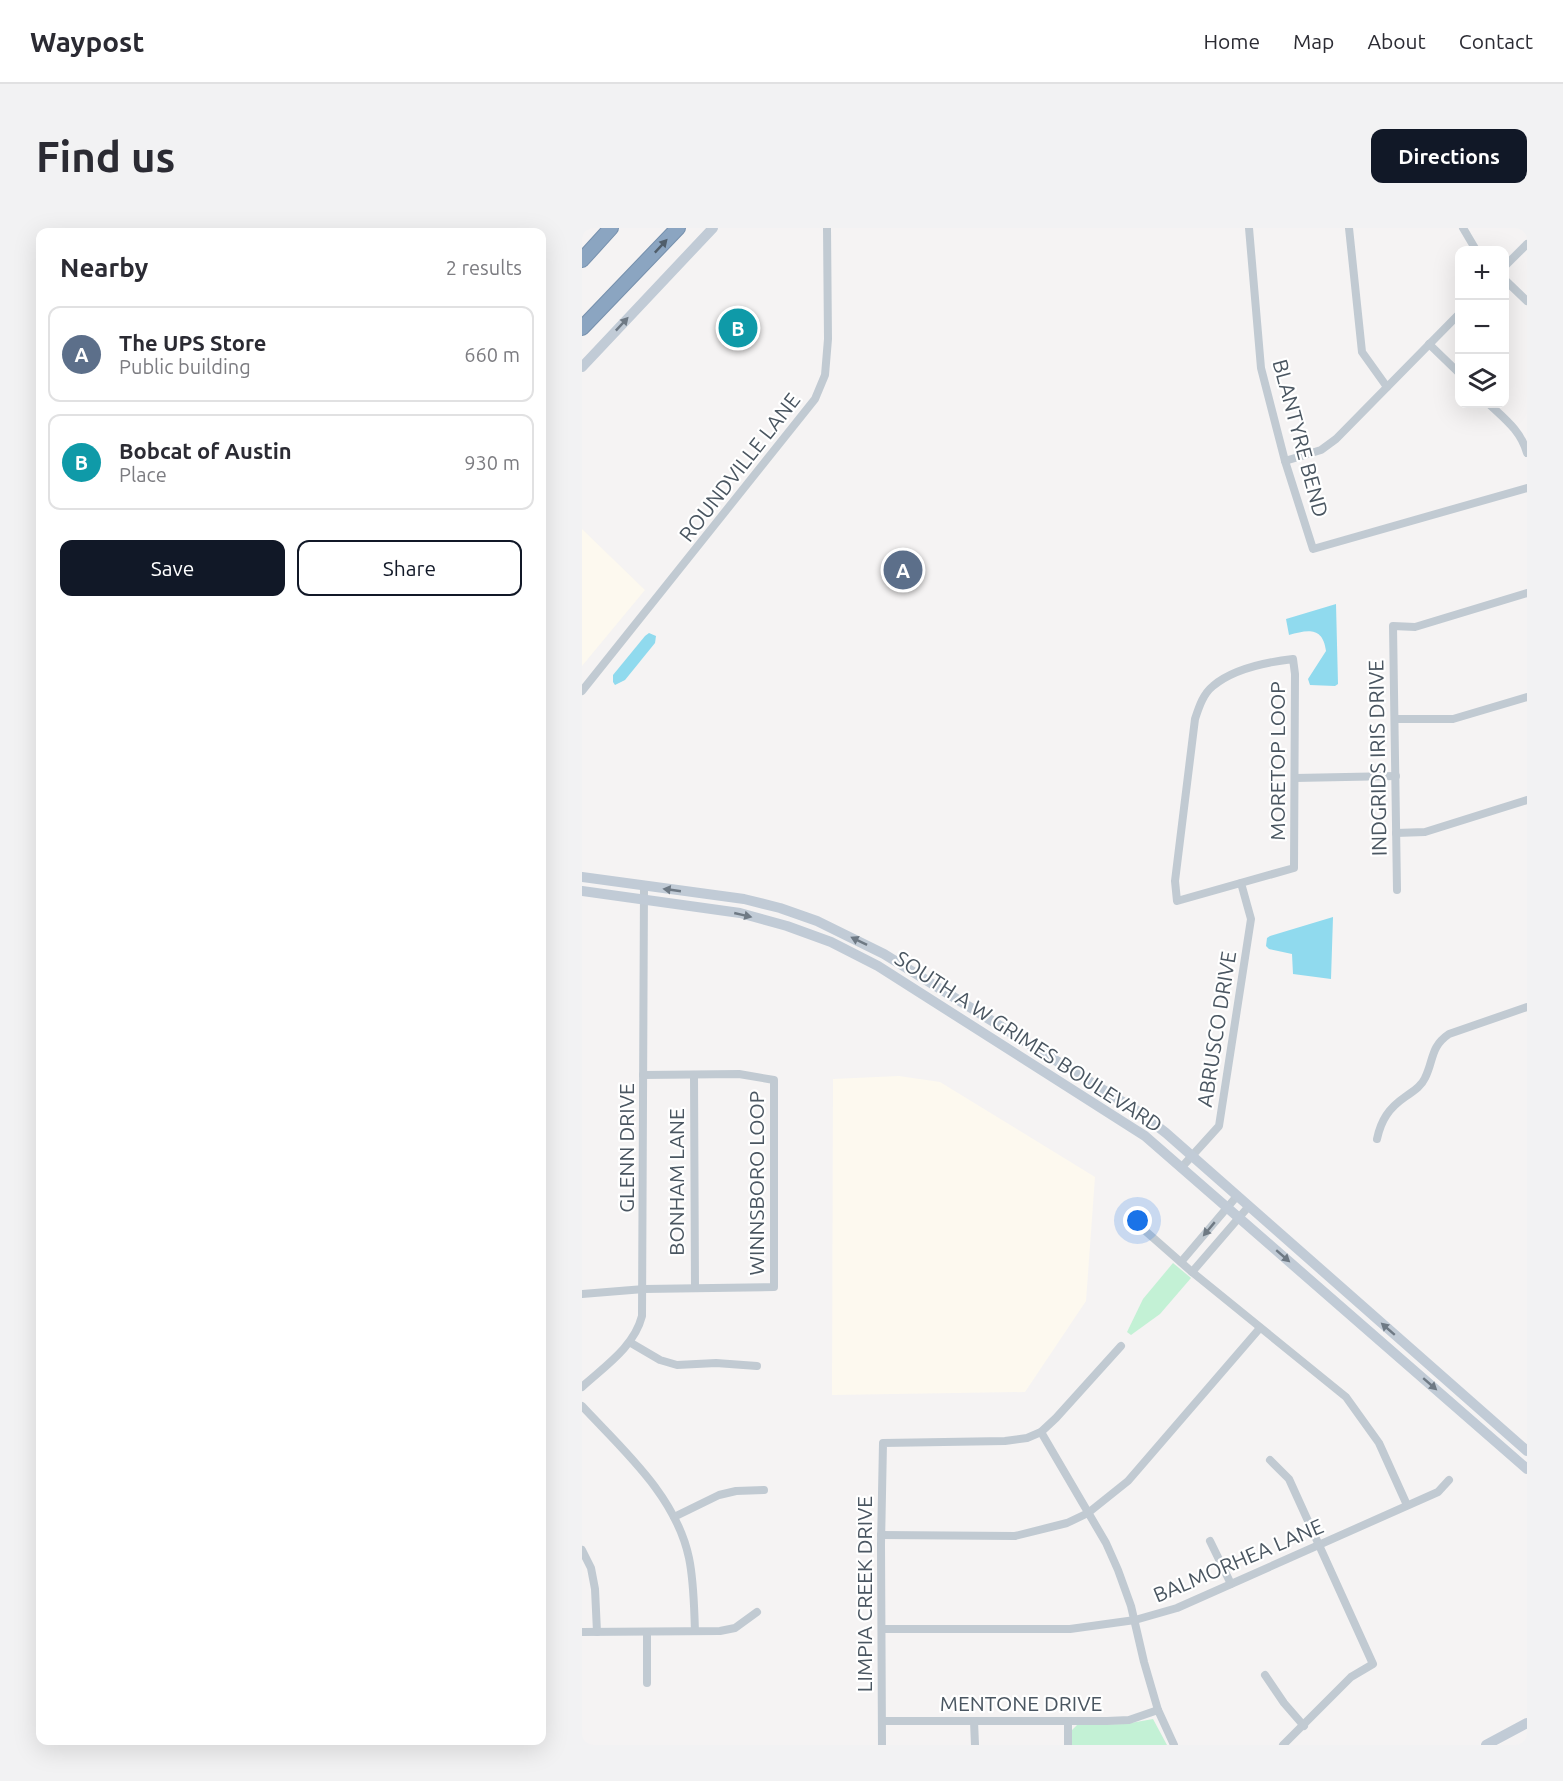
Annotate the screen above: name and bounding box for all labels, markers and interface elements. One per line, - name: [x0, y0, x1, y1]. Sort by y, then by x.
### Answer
- text: Waypost: [30, 26, 144, 57]
- text: Home: [1203, 29, 1260, 53]
- text: Map: [1293, 29, 1334, 53]
- text: About: [1367, 29, 1426, 53]
- text: Contact: [1459, 29, 1533, 53]
- button: Directions: [1371, 129, 1527, 183]
- text: Find us: [36, 133, 175, 180]
- one-way arrow: [654, 239, 667, 254]
- map controls: [1455, 246, 1509, 408]
- button: +: [1455, 246, 1509, 300]
- text: Nearby: [60, 253, 148, 282]
- text: 2 results: [446, 256, 522, 279]
- button: −: [1455, 300, 1509, 354]
- pin: B: [718, 306, 758, 350]
- one-way arrow: [615, 317, 629, 332]
- text: The UPS Store: [119, 330, 266, 355]
- text: A: [74, 343, 89, 366]
- text: 660 m: [464, 343, 520, 366]
- button: layers: [1455, 354, 1509, 408]
- text: Public building: [119, 355, 251, 378]
- street label: BLANTYRE BEND: [1268, 356, 1334, 520]
- street label: ROUNDVILLE LANE: [674, 388, 804, 546]
- text: Bobcat of Austin: [119, 438, 292, 463]
- text: B: [75, 451, 88, 474]
- text: 930 m: [464, 451, 520, 474]
- text: Place: [119, 463, 167, 486]
- button: Save: [60, 540, 285, 596]
- button: Share: [297, 540, 522, 596]
- pin: A: [884, 548, 922, 592]
- street label: INDGRIDS IRIS DRIVE: [1363, 660, 1391, 856]
- street label: MORETOP LOOP: [1265, 681, 1289, 841]
- one-way arrow: [663, 885, 682, 894]
- one-way arrow: [734, 910, 752, 920]
- one-way arrow: [850, 937, 867, 946]
- street label: SOUTH A W GRIMES BOULEVARD: [891, 945, 1167, 1137]
- street label: ABRUSCO DRIVE: [1192, 949, 1240, 1109]
- street label: GLENN DRIVE: [614, 1083, 638, 1213]
- street label: WINNSBORO LOOP: [744, 1091, 768, 1275]
- street label: BONHAM LANE: [664, 1108, 688, 1256]
- your location: [1123, 1206, 1152, 1235]
- one-way arrow: [1203, 1221, 1216, 1236]
- one-way arrow: [1275, 1249, 1290, 1262]
- one-way arrow: [1381, 1322, 1396, 1336]
- one-way arrow: [1422, 1377, 1437, 1390]
- street label: LIMPIA CREEK DRIVE: [852, 1496, 876, 1692]
- street label: BALMORHEA LANE: [1149, 1513, 1327, 1607]
- street label: MENTONE DRIVE: [940, 1691, 1102, 1715]

